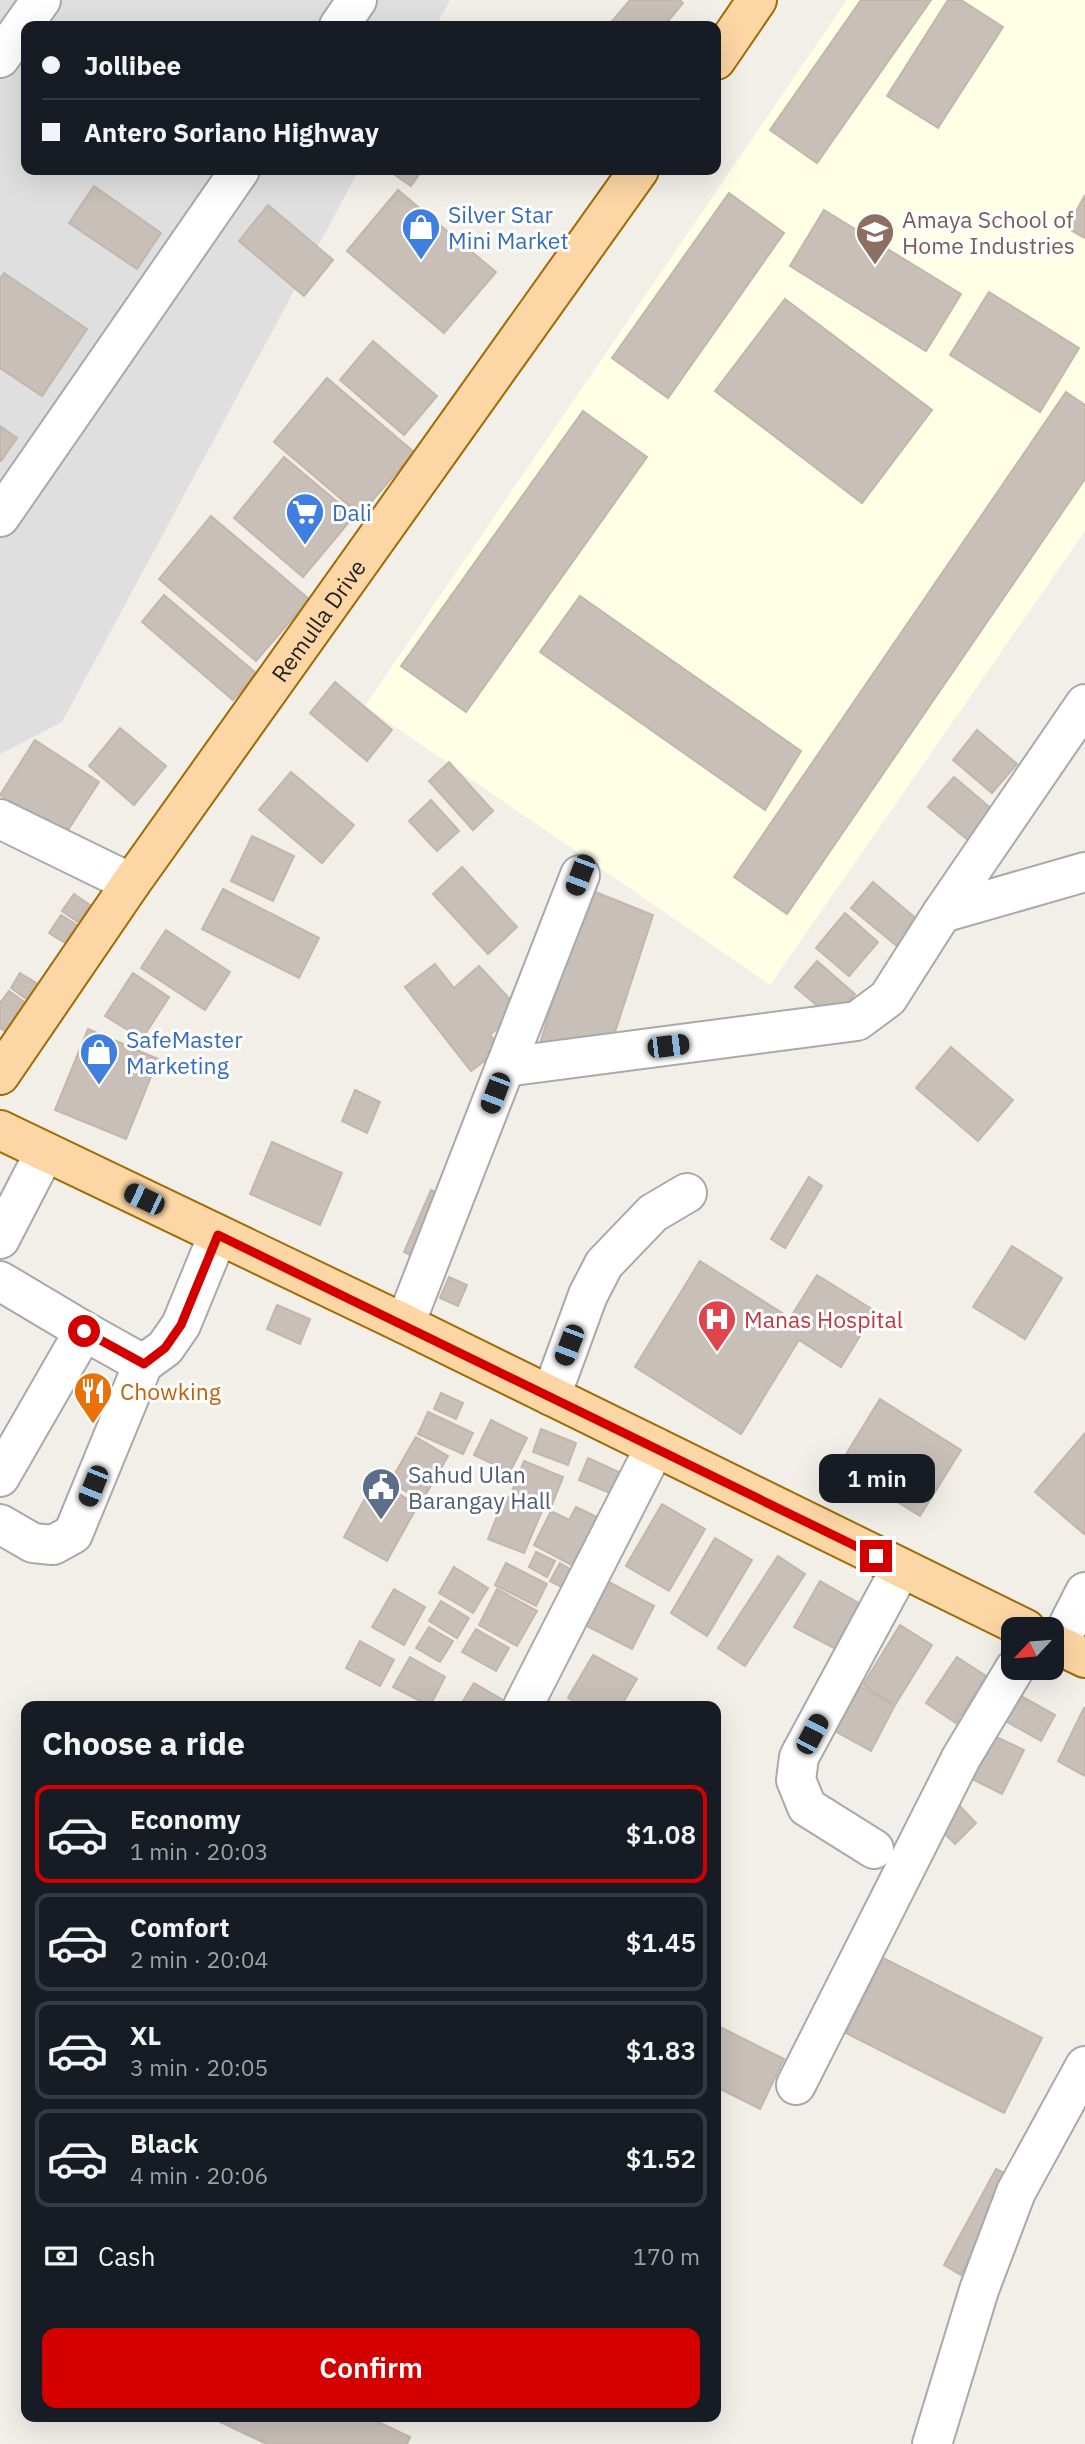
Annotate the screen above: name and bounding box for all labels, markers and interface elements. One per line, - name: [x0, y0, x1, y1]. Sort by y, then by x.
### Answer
- text: Jollibee: [84, 48, 181, 82]
- text: Antero Soriano Highway: [84, 115, 379, 149]
- place label: Silver Star Mini Market: [448, 199, 569, 255]
- place label: Amaya School of Home Industries: [902, 204, 1075, 260]
- shop icon: Silver Star Mini Market: [400, 206, 442, 261]
- school or university icon: Amaya School of Home Industries: [854, 211, 896, 266]
- supermarket icon: Dali: [284, 491, 326, 546]
- place label: Dali: [332, 497, 372, 527]
- street label: Remulla Drive: [264, 553, 372, 688]
- car: [563, 852, 598, 898]
- place label: SafeMaster Marketing: [126, 1024, 243, 1080]
- shop icon: SafeMaster Marketing: [78, 1031, 120, 1086]
- car: [646, 1033, 691, 1059]
- car: [478, 1070, 513, 1116]
- car: [121, 1180, 168, 1218]
- hospital icon: Manas Hospital: [696, 1298, 738, 1353]
- place label: Manas Hospital: [744, 1304, 903, 1334]
- route start: [68, 1315, 100, 1347]
- car: [552, 1322, 587, 1368]
- restaurant icon: Chowking: [72, 1370, 114, 1425]
- place label: Chowking: [120, 1376, 221, 1406]
- callout: 1 min: [818, 1454, 934, 1504]
- place label: Sahud Ulan Barangay Hall: [408, 1459, 551, 1515]
- car: [76, 1463, 111, 1509]
- text: 1 min: [847, 1463, 907, 1493]
- public building icon: Sahud Ulan Barangay Hall: [360, 1466, 402, 1521]
- route end: [860, 1540, 892, 1572]
- north arrow: [1001, 1617, 1064, 1680]
- map controls: [1001, 1617, 1064, 1680]
- car: [793, 1711, 832, 1757]
- text: Choose a ride: [42, 1722, 245, 1764]
- text: Economy: [130, 1802, 241, 1836]
- icon: car: [46, 1803, 109, 1866]
- text: $1.08: [626, 1817, 696, 1851]
- text: 1 min · 20:03: [130, 1836, 268, 1866]
- text: Comfort: [130, 1910, 229, 1944]
- icon: car: [46, 1911, 109, 1974]
- text: $1.45: [626, 1925, 696, 1959]
- text: 2 min · 20:04: [130, 1944, 268, 1974]
- text: XL: [130, 2018, 161, 2052]
- icon: car: [46, 2019, 109, 2082]
- text: $1.83: [626, 2033, 696, 2067]
- text: 3 min · 20:05: [130, 2052, 268, 2082]
- text: Black: [130, 2126, 198, 2160]
- icon: car: [46, 2127, 109, 2190]
- text: $1.52: [626, 2141, 696, 2175]
- text: 4 min · 20:06: [130, 2160, 268, 2190]
- icon: cash: [42, 2237, 80, 2275]
- text: Cash: [98, 2239, 155, 2273]
- text: 170 m: [633, 2241, 700, 2271]
- button: Confirm: [42, 2328, 700, 2408]

